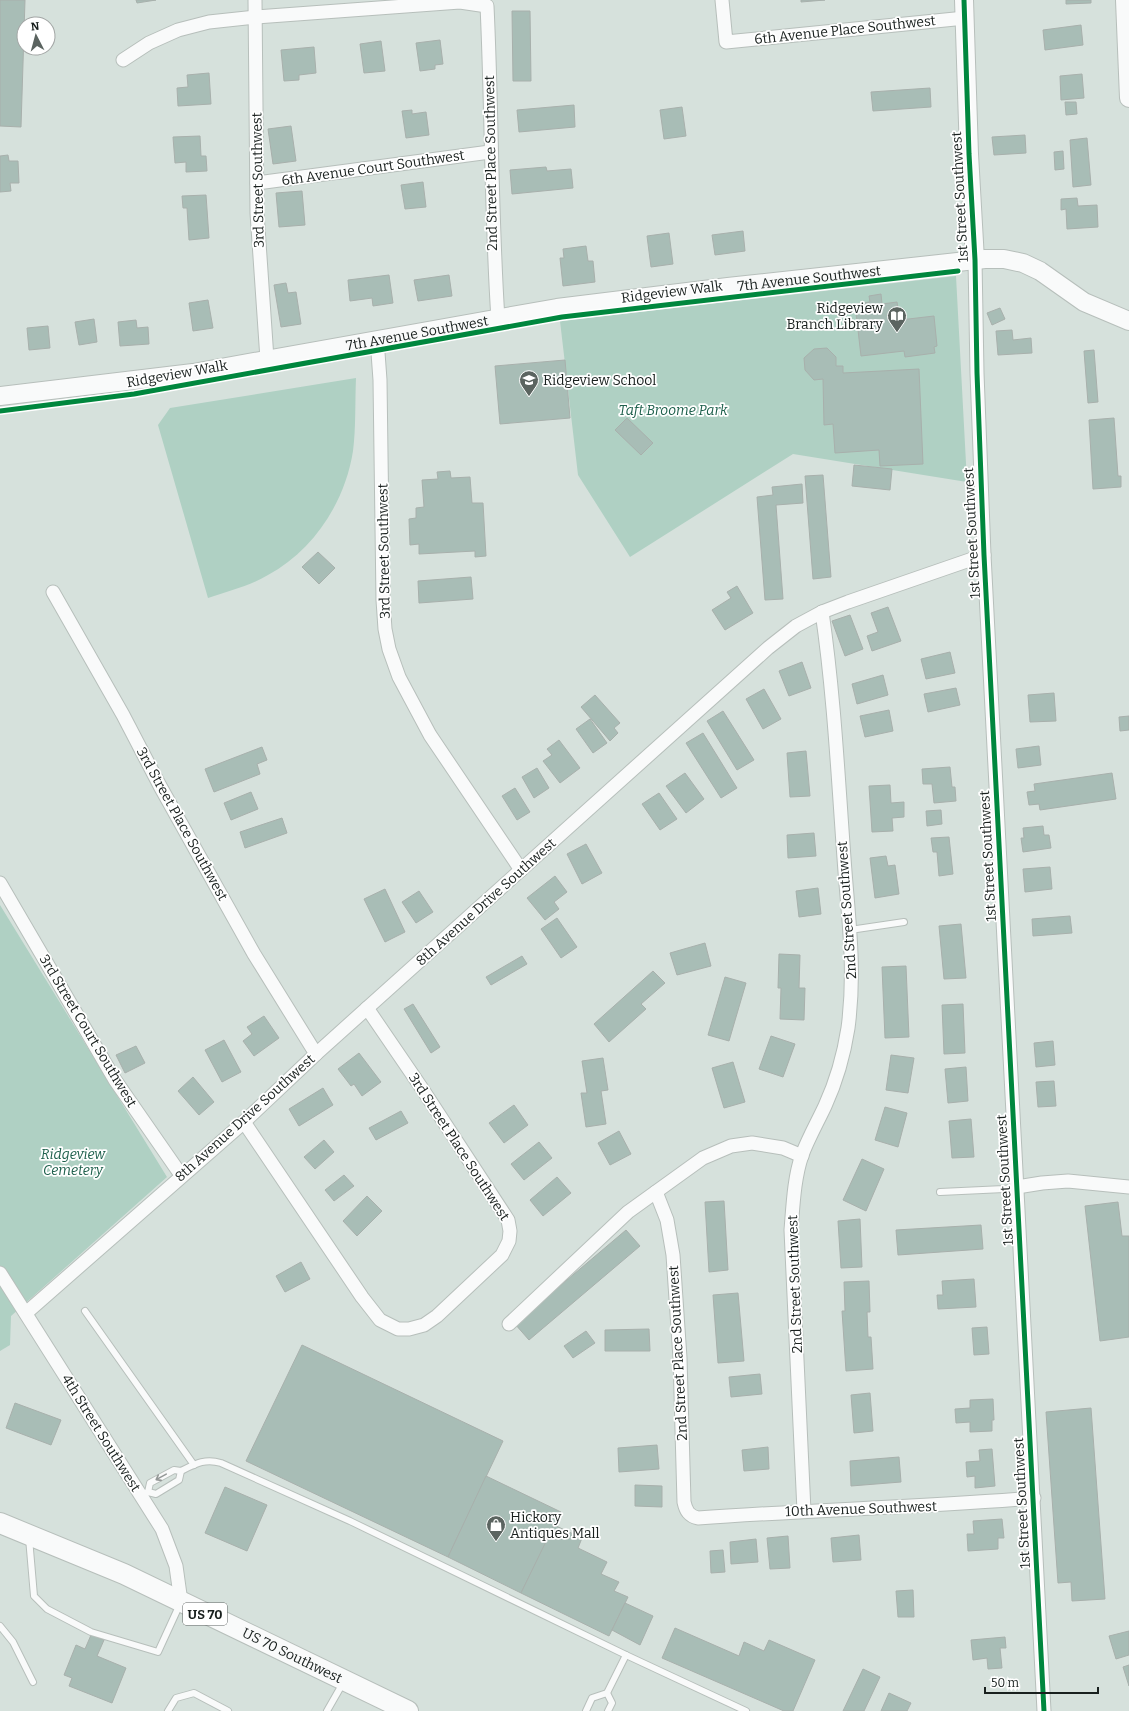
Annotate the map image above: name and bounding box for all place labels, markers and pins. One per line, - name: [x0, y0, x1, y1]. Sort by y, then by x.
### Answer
- place label: Ridgeview Branch Library: [787, 300, 884, 333]
- library icon: Ridgeview Branch Library: [886, 305, 908, 333]
- school or university icon: Ridgeview School: [518, 369, 540, 397]
- place label: Ridgeview School: [543, 372, 656, 389]
- place label: Hickory Antiques Mall: [510, 1509, 600, 1542]
- shop icon: Hickory Antiques Mall: [485, 1514, 507, 1542]

